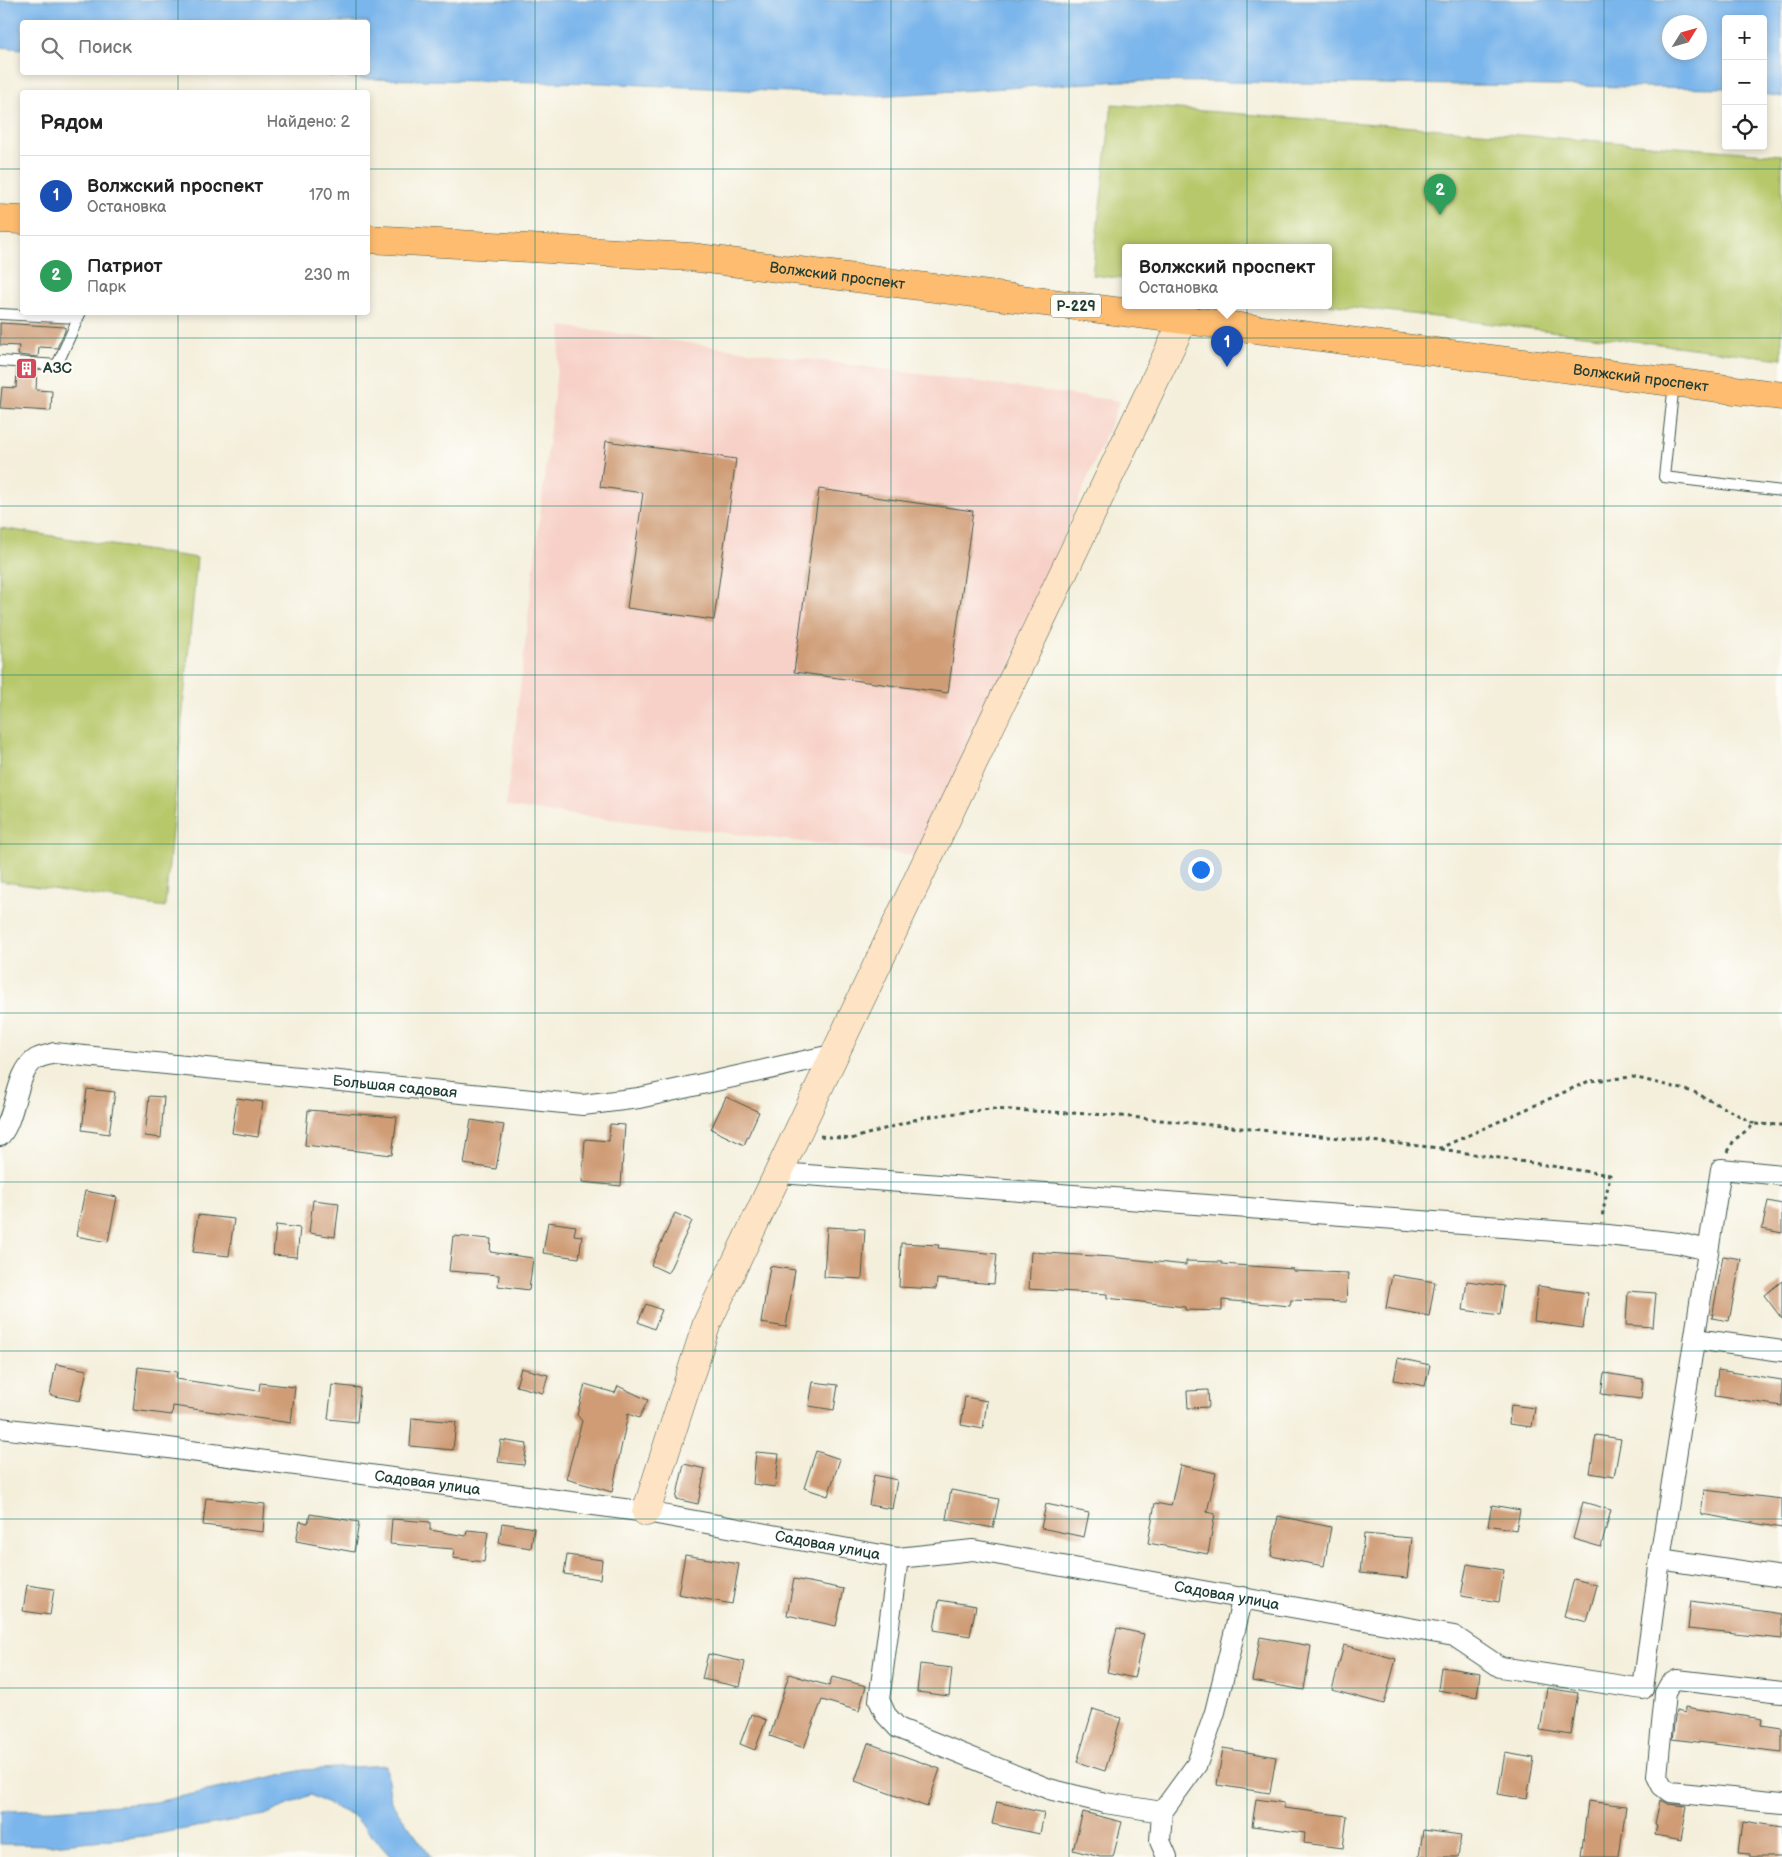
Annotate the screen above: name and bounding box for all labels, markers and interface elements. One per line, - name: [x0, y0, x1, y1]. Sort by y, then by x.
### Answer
- north arrow: [1662, 15, 1707, 60]
- map controls: [1722, 15, 1767, 150]
- button: +: [1722, 15, 1767, 60]
- search box: [20, 20, 370, 75]
- icon: search: [38, 34, 66, 62]
- text: Поиск: [78, 36, 132, 59]
- button: −: [1722, 60, 1767, 105]
- button: locate: [1722, 105, 1767, 150]
- text: Рядом: [40, 110, 103, 135]
- text: Найдено: 2: [266, 113, 350, 132]
- pin: 2: [1424, 174, 1456, 215]
- text: Волжский проспект: [87, 175, 263, 198]
- text: 1: [53, 186, 59, 205]
- text: 170 m: [309, 186, 350, 205]
- text: Остановка: [87, 198, 166, 217]
- popup: [1122, 244, 1332, 309]
- text: Патриот: [87, 255, 163, 278]
- text: Волжский проспект: [1139, 256, 1315, 279]
- street label: Волжский проспект: [768, 258, 906, 294]
- text: 2: [51, 266, 61, 285]
- text: 230 m: [304, 266, 350, 285]
- text: Парк: [87, 278, 126, 297]
- text: Остановка: [1139, 279, 1218, 298]
- road number: Р-229: [1051, 294, 1101, 318]
- pin: 1: [1211, 326, 1243, 367]
- building icon: АЗС: [15, 356, 39, 380]
- place label: АЗС: [42, 359, 73, 378]
- street label: Волжский проспект: [1572, 360, 1710, 396]
- your location: [1188, 857, 1214, 883]
- street label: Большая садовая: [332, 1071, 458, 1102]
- street label: Садовая улица: [373, 1466, 482, 1499]
- street label: Садовая улица: [773, 1526, 882, 1564]
- street label: Садовая улица: [1173, 1577, 1281, 1614]

